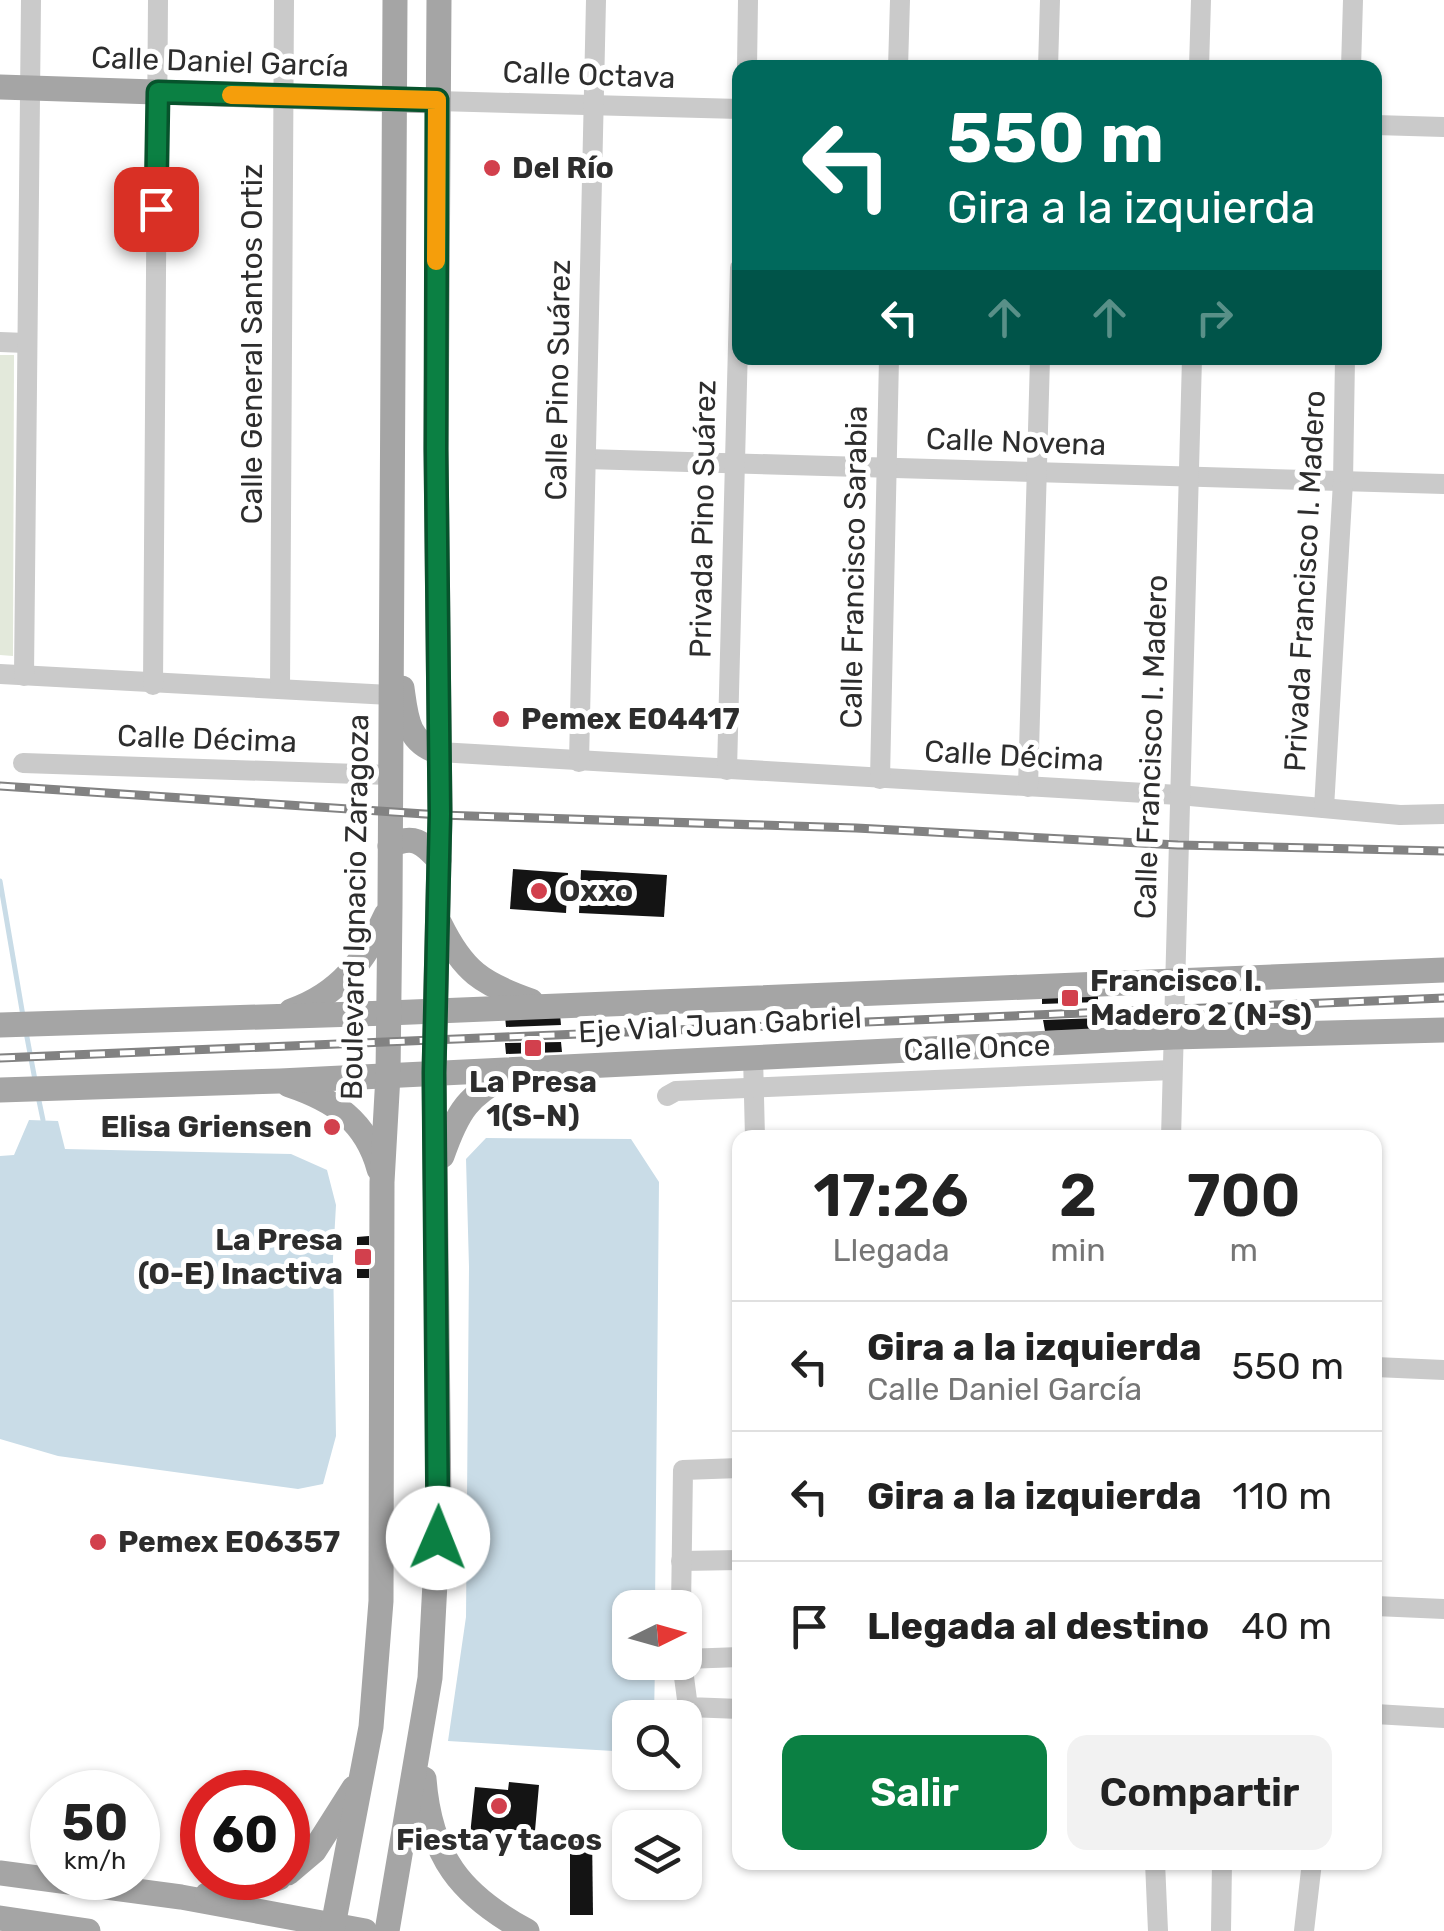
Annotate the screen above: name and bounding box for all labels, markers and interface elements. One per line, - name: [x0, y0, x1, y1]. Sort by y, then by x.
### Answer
- street label: Calle Daniel García: [91, 40, 349, 84]
- street label: Calle Octava: [502, 54, 676, 96]
- text: 550 m: [947, 97, 1164, 180]
- icon: left: [782, 100, 912, 230]
- place label: Del Río: [512, 150, 614, 186]
- marker: Del Río: [481, 157, 503, 179]
- street label: Calle General Santos Ortiz: [234, 164, 270, 524]
- pin: [114, 167, 199, 252]
- text: Gira a la izquierda: [947, 181, 1316, 234]
- icon: arrive: [129, 182, 184, 237]
- street label: Calle Pino Suárez: [538, 259, 578, 501]
- icon: left: [872, 290, 927, 345]
- icon: ahead: [977, 290, 1032, 345]
- icon: ahead: [1082, 290, 1137, 345]
- icon: right: [1187, 290, 1242, 345]
- street label: Privada Pino Suárez: [683, 380, 723, 658]
- street label: Privada Francisco I. Madero: [1277, 389, 1333, 773]
- street label: Calle Francisco Sarabia: [833, 405, 875, 729]
- street label: Calle Novena: [925, 421, 1107, 463]
- street label: Calle Francisco I. Madero: [1127, 574, 1175, 920]
- place label: Pemex E04417: [521, 701, 740, 737]
- marker: Pemex E04417: [490, 708, 512, 730]
- street label: Boulevard Ignacio Zaragoza: [334, 714, 376, 1100]
- street label: Calle Décima: [117, 718, 297, 760]
- street label: Calle Décima: [923, 733, 1105, 779]
- place label: Oxxo: [559, 873, 633, 909]
- marker: Oxxo: [528, 880, 550, 902]
- place label: Francisco I. Madero 2 (N-S): [1090, 963, 1312, 1033]
- marker: Francisco I. Madero 2 (N-S): [1059, 987, 1081, 1009]
- street label: Eje Vial Juan Gabriel: [577, 1000, 863, 1050]
- street label: Calle Once: [903, 1027, 1051, 1069]
- marker: La Presa 1(S-N): [522, 1037, 544, 1059]
- place label: La Presa 1(S-N): [469, 1064, 597, 1134]
- place label: Elisa Griensen: [100, 1109, 312, 1145]
- marker: Elisa Griensen: [321, 1116, 343, 1138]
- text: 17:26: [813, 1160, 969, 1231]
- text: 2: [1059, 1160, 1097, 1231]
- text: 700: [1187, 1160, 1301, 1231]
- place label: La Presa (O-E) Inactiva: [138, 1222, 343, 1292]
- text: Llegada: [832, 1231, 950, 1269]
- text: min: [1050, 1231, 1106, 1269]
- text: m: [1230, 1231, 1258, 1269]
- marker: La Presa (O-E) Inactiva: [352, 1246, 374, 1268]
- text: Gira a la izquierda: [867, 1324, 1202, 1370]
- icon: left: [782, 1339, 837, 1394]
- text: 550 m: [1232, 1343, 1344, 1389]
- text: Calle Daniel García: [867, 1370, 1142, 1408]
- icon: left: [782, 1469, 837, 1524]
- text: Gira a la izquierda: [867, 1473, 1202, 1519]
- text: 110 m: [1232, 1473, 1332, 1519]
- position arrow: [386, 1486, 490, 1590]
- place label: Pemex E06357: [118, 1524, 340, 1560]
- marker: Pemex E06357: [87, 1531, 109, 1553]
- north arrow: [612, 1590, 702, 1680]
- map controls: [612, 1590, 702, 1900]
- icon: arrive: [782, 1599, 837, 1654]
- text: Llegada al destino: [867, 1603, 1209, 1649]
- text: 40 m: [1241, 1603, 1332, 1649]
- button: search: [612, 1700, 702, 1790]
- button: Salir: [782, 1735, 1047, 1850]
- button: Compartir: [1067, 1735, 1332, 1850]
- speed limit sign: 60: [180, 1770, 310, 1900]
- text: 50: [62, 1793, 128, 1853]
- marker: Fiesta y tacos: [488, 1795, 510, 1817]
- button: layers: [612, 1810, 702, 1900]
- place label: Fiesta y tacos: [396, 1822, 602, 1858]
- text: km/h: [64, 1846, 126, 1875]

